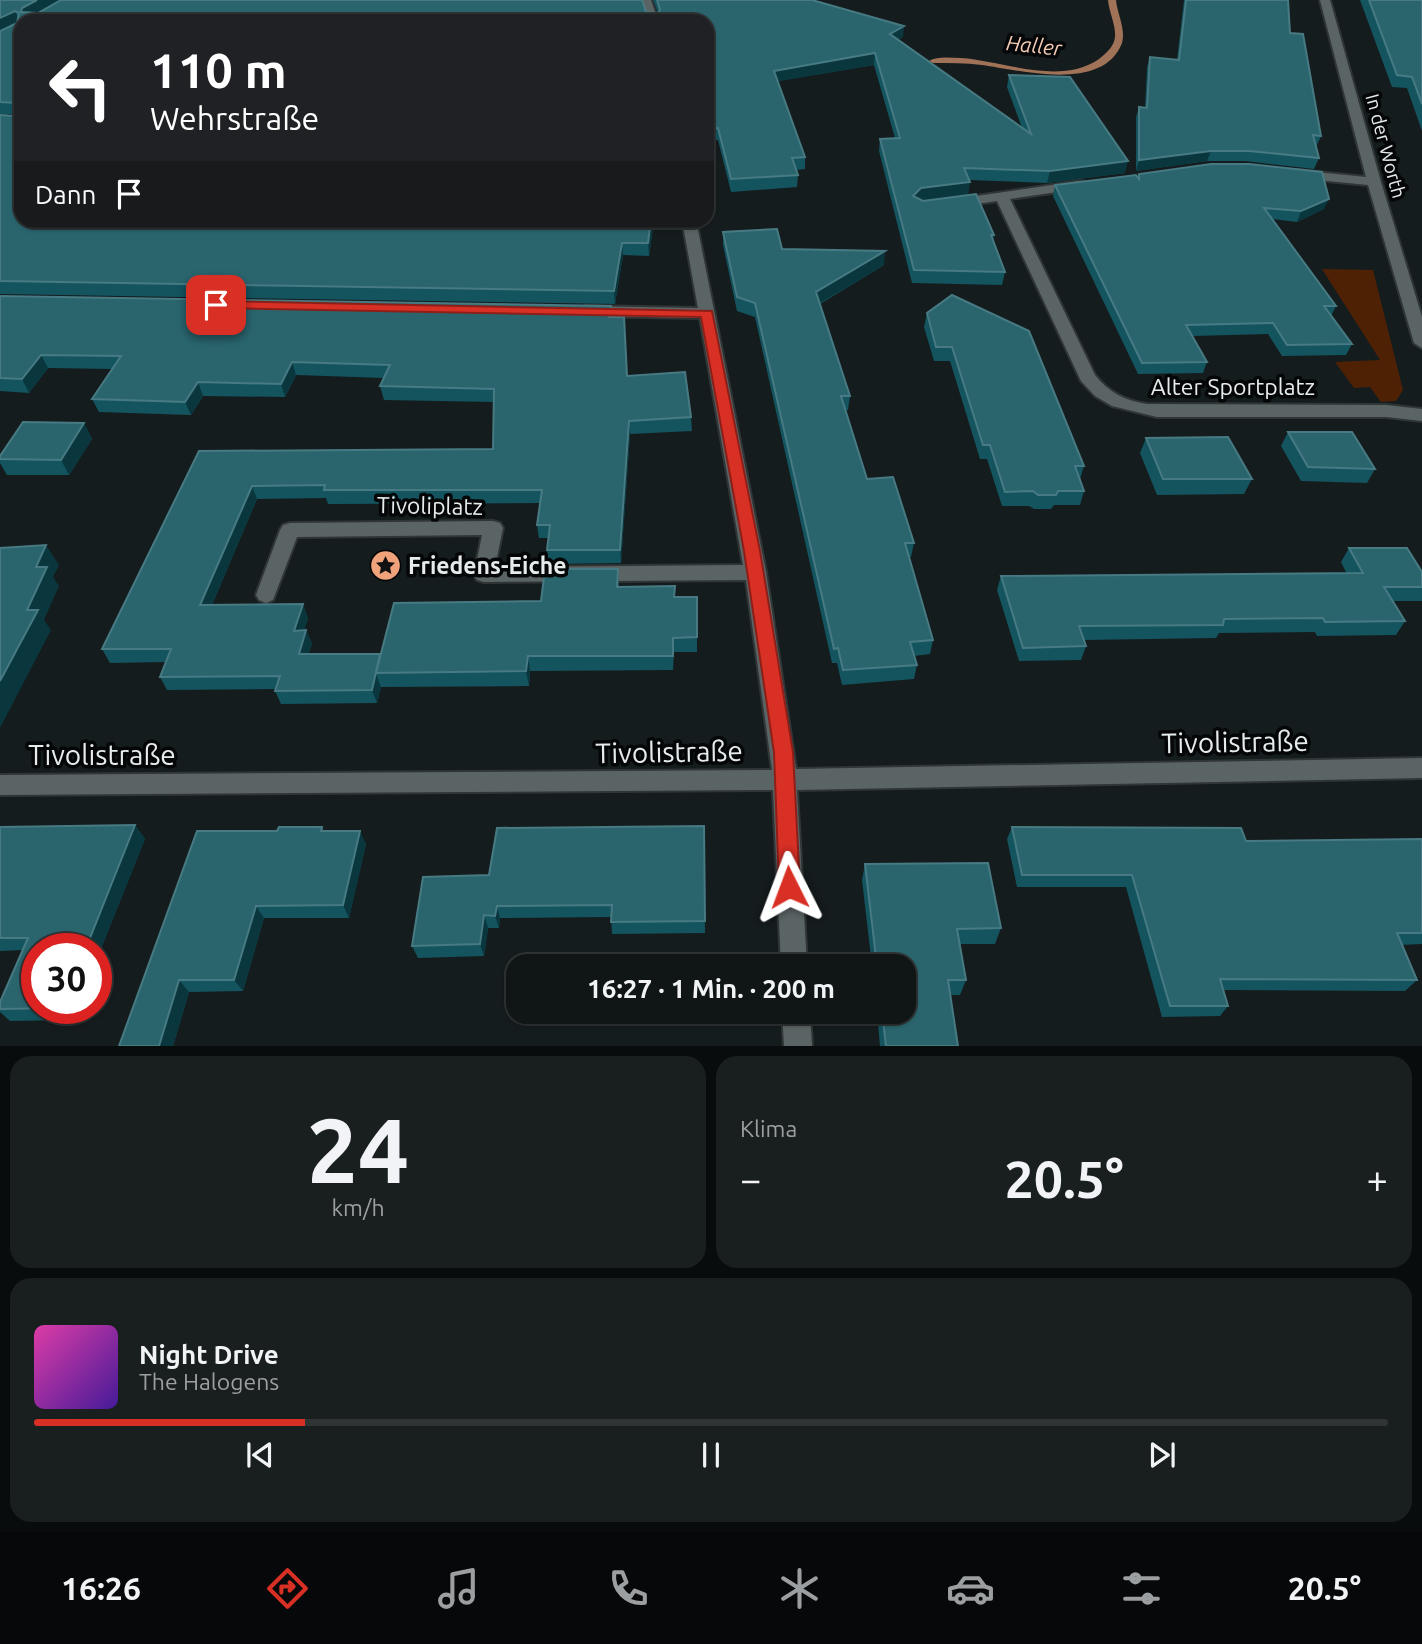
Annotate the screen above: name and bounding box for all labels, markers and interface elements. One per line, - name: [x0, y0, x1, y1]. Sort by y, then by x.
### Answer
- water label: Haller: [1005, 30, 1064, 60]
- icon: left: [35, 42, 126, 133]
- text: 110 m: [150, 42, 287, 97]
- street label: In der Worth: [1362, 91, 1410, 201]
- text: Wehrstraße: [150, 100, 319, 136]
- icon: arrive: [110, 175, 148, 213]
- text: Dann: [35, 180, 96, 209]
- pin: [186, 275, 246, 335]
- icon: arrive: [197, 286, 235, 324]
- street label: Alter Sportplatz: [1151, 374, 1315, 399]
- street label: Tivoliplatz: [377, 492, 483, 519]
- place icon: Friedens-Eiche: [368, 549, 402, 583]
- place label: Friedens-Eiche: [408, 553, 567, 578]
- street label: Tivolistraße: [1161, 725, 1309, 758]
- street label: Tivolistraße: [595, 735, 743, 768]
- street label: Tivolistraße: [28, 739, 176, 770]
- position arrow: [752, 850, 826, 924]
- speed limit sign: 30: [21, 933, 112, 1024]
- text: 16:27 · 1 Min. · 200 m: [587, 974, 835, 1003]
- text: 24: [307, 1098, 409, 1200]
- text: Klima: [740, 1116, 797, 1141]
- text: 20.5°: [1004, 1150, 1124, 1208]
- text: −: [740, 1158, 761, 1200]
- text: +: [1367, 1158, 1388, 1200]
- text: km/h: [331, 1195, 385, 1220]
- text: Night Drive: [139, 1340, 279, 1369]
- text: The Halogens: [139, 1369, 279, 1394]
- icon: previous: [241, 1436, 279, 1474]
- icon: pause: [692, 1436, 730, 1474]
- icon: next: [1143, 1436, 1181, 1474]
- icon: directions: [263, 1564, 312, 1613]
- icon: music: [434, 1564, 483, 1613]
- icon: phone: [604, 1564, 653, 1613]
- icon: climate: [775, 1564, 824, 1613]
- icon: car: [946, 1564, 995, 1613]
- icon: filters: [1117, 1564, 1166, 1613]
- text: 16:26: [61, 1570, 141, 1606]
- text: 20.5°: [1288, 1570, 1361, 1606]

